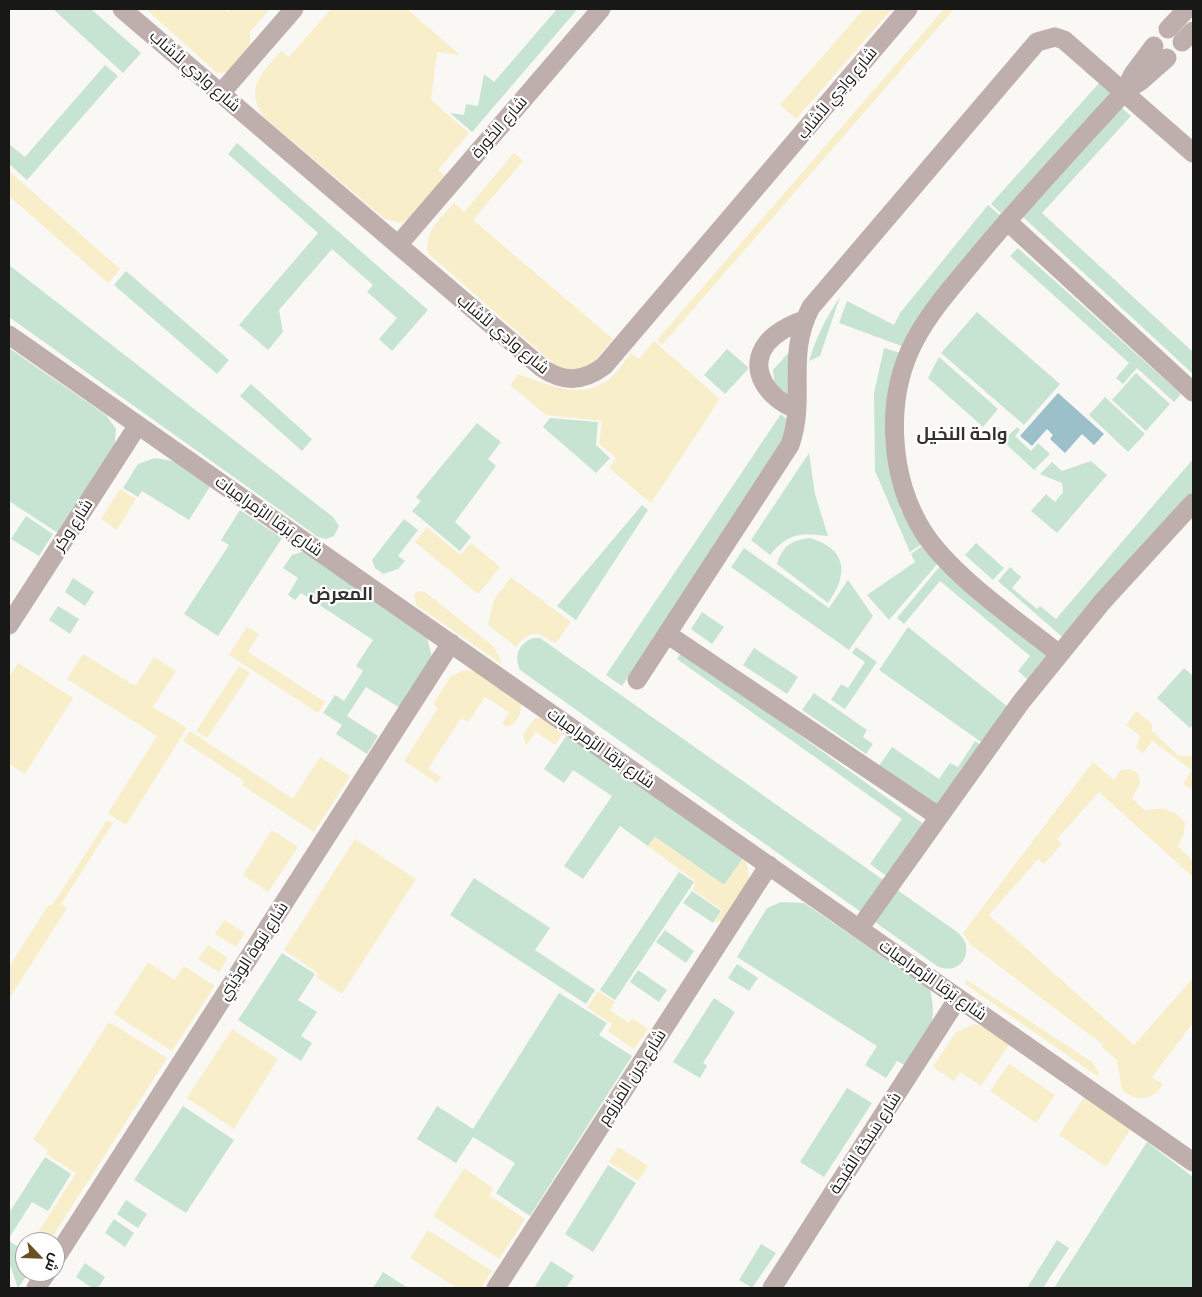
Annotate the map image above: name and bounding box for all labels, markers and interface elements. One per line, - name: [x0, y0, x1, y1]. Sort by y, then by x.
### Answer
- street label: شارع وادِي لأشاب: [146, 26, 244, 116]
- street label: شارع وادِي لأشاب: [793, 43, 881, 143]
- street label: شارع الخُورة: [467, 92, 531, 162]
- street label: شارع وادِي لأشاب: [453, 290, 553, 378]
- district label: واحة النخيل: [916, 423, 1008, 445]
- street label: شارع بَرقا الرَّمرامِيات: [212, 472, 326, 560]
- street label: شارع وكر: [49, 495, 97, 555]
- district label: المعرض: [309, 583, 373, 605]
- street label: شارع بَرقا الرَّمرامِيات: [544, 704, 658, 792]
- street label: شارع نيوة الوذَيني: [214, 898, 292, 1004]
- street label: شارع بَرقا الرَّمرامِيات: [876, 936, 990, 1024]
- street label: شارع جَرن المَرزُوم: [594, 1026, 670, 1128]
- street label: شارع سَبخة الفَيحة: [825, 1089, 905, 1197]
- north arrow: [15, 1232, 65, 1282]
- text: ش: [42, 1251, 65, 1275]

